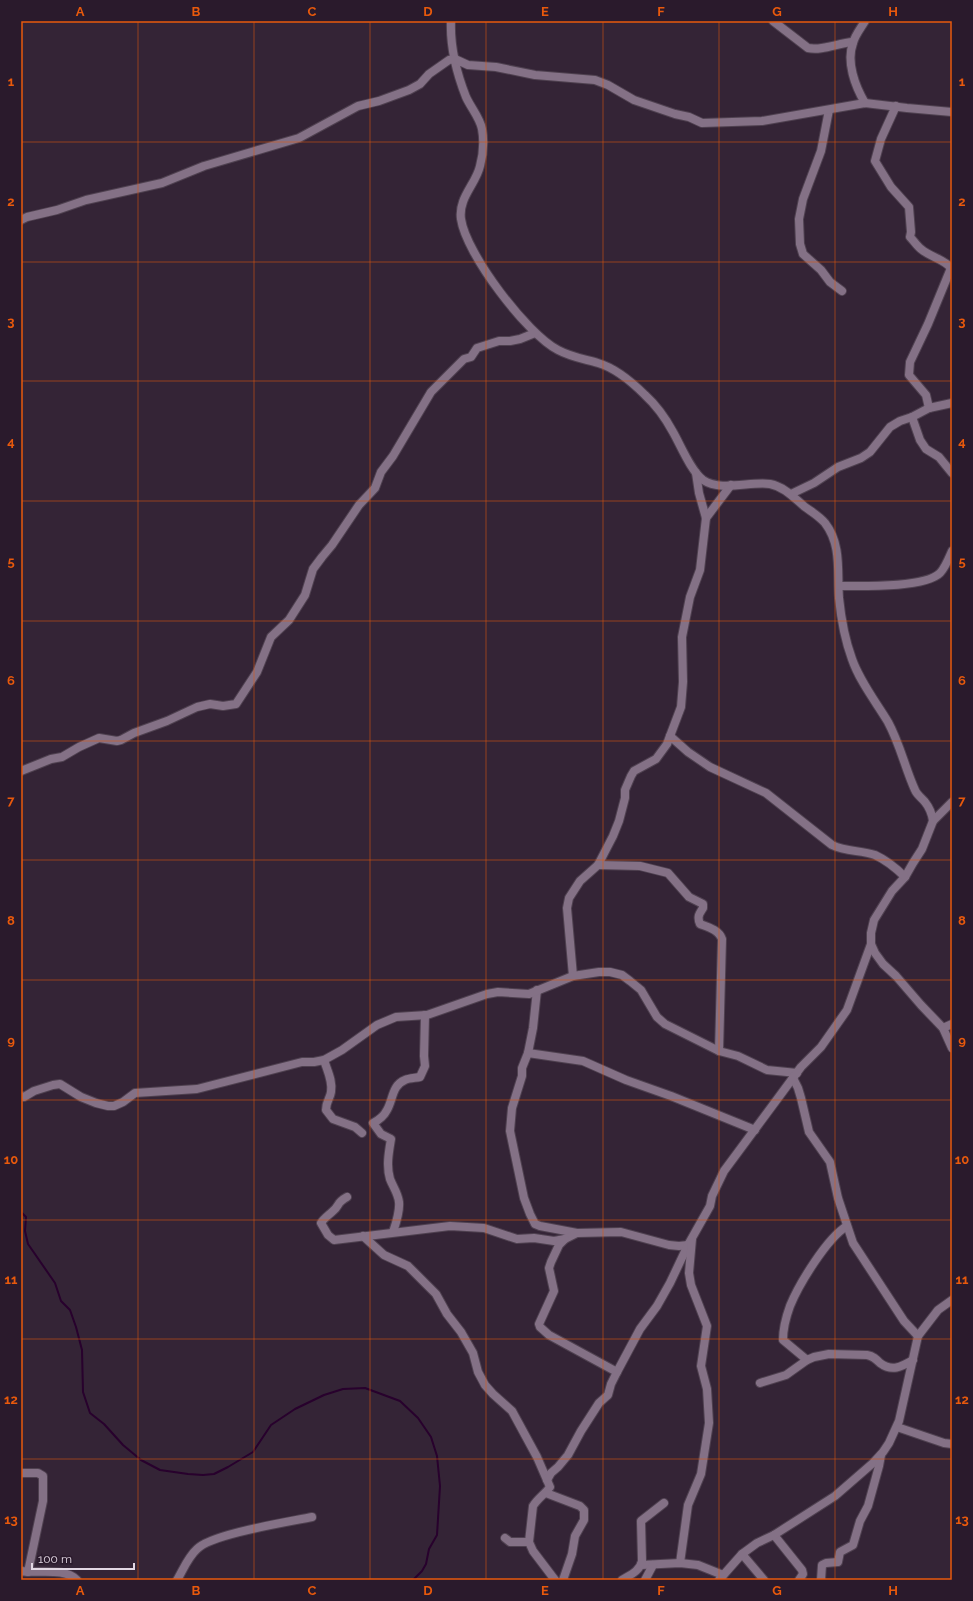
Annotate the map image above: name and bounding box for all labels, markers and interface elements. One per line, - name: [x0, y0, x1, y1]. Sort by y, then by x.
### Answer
- text: A: [76, 4, 85, 19]
- text: B: [192, 4, 201, 19]
- text: C: [308, 4, 317, 19]
- text: D: [423, 4, 433, 19]
- text: E: [541, 4, 549, 19]
- text: F: [657, 4, 665, 19]
- text: G: [772, 4, 782, 19]
- text: H: [888, 4, 898, 19]
- text: 1: [8, 74, 15, 89]
- text: 1: [959, 74, 966, 89]
- text: 2: [7, 194, 15, 209]
- text: 2: [958, 194, 966, 209]
- text: 3: [7, 314, 15, 329]
- text: 3: [958, 314, 966, 329]
- text: 4: [7, 434, 15, 449]
- text: 4: [958, 434, 966, 449]
- text: 5: [7, 554, 15, 569]
- text: 5: [958, 554, 966, 569]
- text: 6: [7, 673, 15, 688]
- text: 6: [958, 673, 966, 688]
- text: 7: [7, 793, 15, 808]
- text: 7: [958, 793, 966, 808]
- text: 8: [7, 913, 15, 928]
- text: 8: [958, 913, 966, 928]
- text: 9: [7, 1033, 15, 1048]
- text: 9: [958, 1033, 966, 1048]
- text: 10: [4, 1152, 18, 1167]
- text: 10: [955, 1152, 969, 1167]
- text: 11: [5, 1272, 18, 1287]
- text: 11: [956, 1272, 969, 1287]
- text: 12: [4, 1392, 18, 1407]
- text: 12: [955, 1392, 969, 1407]
- text: 13: [4, 1512, 18, 1527]
- text: 13: [955, 1512, 969, 1527]
- scale bar: [32, 1545, 134, 1571]
- text: 100 m: [38, 1552, 72, 1566]
- text: A: [76, 1583, 85, 1598]
- text: B: [192, 1583, 201, 1598]
- text: C: [308, 1583, 317, 1598]
- text: D: [423, 1583, 433, 1598]
- text: E: [541, 1583, 549, 1598]
- text: F: [657, 1583, 665, 1598]
- text: G: [772, 1583, 782, 1598]
- text: H: [888, 1583, 898, 1598]

